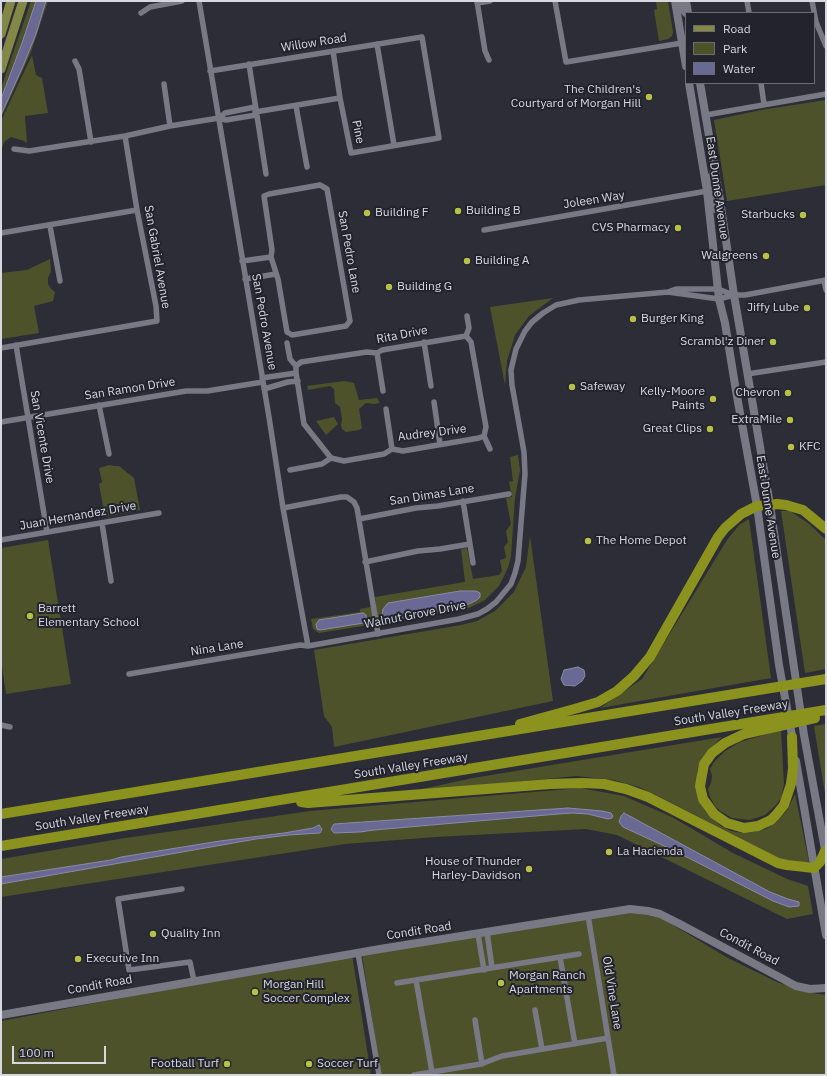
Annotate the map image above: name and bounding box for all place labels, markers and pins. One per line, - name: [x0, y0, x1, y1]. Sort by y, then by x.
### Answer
- place label: The Children's Courtyard of Morgan Hill: [511, 83, 641, 111]
- marker: The Children's Courtyard of Morgan Hill: [644, 92, 654, 102]
- place label: Building B: [466, 204, 521, 218]
- place label: Building F: [375, 206, 429, 220]
- marker: Building B: [453, 206, 463, 216]
- marker: Building F: [362, 208, 372, 218]
- place label: Starbucks: [741, 208, 795, 222]
- marker: Starbucks: [798, 210, 808, 220]
- place label: CVS Pharmacy: [592, 221, 670, 235]
- marker: CVS Pharmacy: [673, 223, 683, 233]
- place label: Walgreens: [701, 249, 758, 263]
- marker: Walgreens: [761, 251, 771, 261]
- place label: Building A: [475, 254, 530, 268]
- marker: Building A: [462, 256, 472, 266]
- place label: Building G: [397, 280, 452, 294]
- marker: Building G: [384, 282, 394, 292]
- place label: Jiffy Lube: [747, 301, 799, 315]
- marker: Jiffy Lube: [802, 303, 812, 313]
- place label: Burger King: [641, 312, 704, 326]
- marker: Burger King: [628, 314, 638, 324]
- place label: Scrambl'z Diner: [680, 335, 765, 349]
- marker: Scrambl'z Diner: [768, 337, 778, 347]
- place label: Safeway: [580, 380, 625, 394]
- marker: Safeway: [567, 382, 577, 392]
- place label: Kelly-Moore Paints: [640, 385, 705, 413]
- place label: Chevron: [735, 386, 780, 400]
- marker: Chevron: [783, 388, 793, 398]
- marker: Kelly-Moore Paints: [708, 394, 718, 404]
- place label: ExtraMile: [731, 413, 782, 427]
- marker: ExtraMile: [785, 415, 795, 425]
- place label: Great Clips: [643, 422, 702, 436]
- marker: Great Clips: [705, 424, 715, 434]
- place label: KFC: [799, 440, 821, 454]
- marker: KFC: [786, 442, 796, 452]
- place label: The Home Depot: [596, 534, 687, 548]
- marker: The Home Depot: [583, 536, 593, 546]
- place label: Barrett Elementary School: [38, 602, 139, 630]
- marker: Barrett Elementary School: [25, 611, 35, 621]
- place label: La Hacienda: [617, 845, 683, 859]
- marker: La Hacienda: [604, 847, 614, 857]
- place label: House of Thunder Harley-Davidson: [425, 855, 521, 883]
- marker: House of Thunder Harley-Davidson: [524, 864, 534, 874]
- place label: Quality Inn: [161, 927, 220, 941]
- marker: Quality Inn: [148, 929, 158, 939]
- place label: Executive Inn: [86, 952, 159, 966]
- marker: Executive Inn: [73, 954, 83, 964]
- place label: Morgan Ranch Apartments: [509, 969, 586, 997]
- place label: Morgan Hill Soccer Complex: [263, 978, 350, 1006]
- marker: Morgan Ranch Apartments: [496, 978, 506, 988]
- marker: Morgan Hill Soccer Complex: [250, 987, 260, 997]
- place label: Football Turf: [151, 1057, 219, 1071]
- place label: Soccer Turf: [317, 1057, 378, 1071]
- marker: Football Turf: [222, 1059, 232, 1069]
- marker: Soccer Turf: [304, 1059, 314, 1069]

